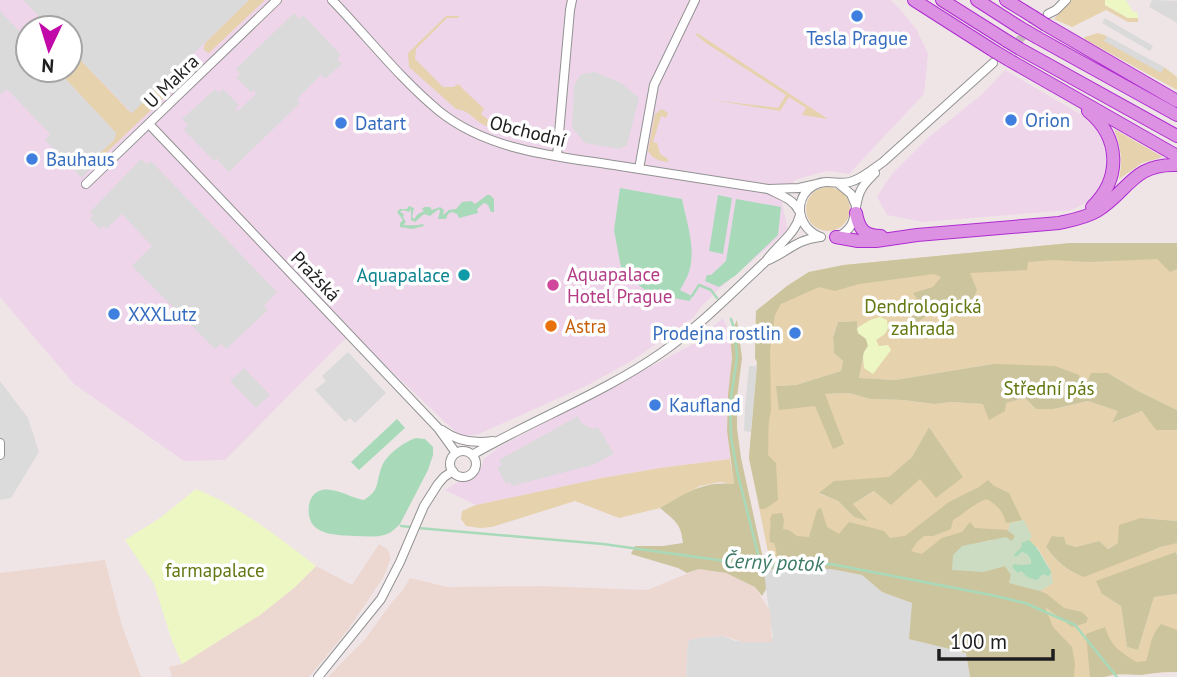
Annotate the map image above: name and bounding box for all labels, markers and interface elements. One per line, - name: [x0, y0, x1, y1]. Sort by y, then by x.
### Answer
- marker: Tesla Prague: [849, 8, 865, 24]
- north arrow: [14, 14, 84, 84]
- place label: Tesla Prague: [806, 26, 908, 50]
- street label: U Makra: [139, 49, 203, 113]
- text: N: [41, 54, 55, 78]
- place label: Orion: [1025, 108, 1070, 132]
- street label: Obchodní: [487, 110, 569, 152]
- place label: Datart: [355, 111, 407, 135]
- marker: Orion: [1003, 112, 1019, 128]
- marker: Datart: [333, 115, 349, 131]
- place label: Bauhaus: [46, 147, 115, 171]
- marker: Bauhaus: [24, 151, 40, 167]
- street label: Pražská: [286, 246, 346, 306]
- place label: Aquapalace Hotel Prague: [567, 262, 672, 308]
- place label: Aquapalace: [357, 263, 450, 287]
- marker: Aquapalace: [456, 267, 472, 283]
- marker: Aquapalace Hotel Prague: [545, 277, 561, 293]
- park label: Dendrologická zahrada: [864, 294, 982, 340]
- place label: XXXLutz: [128, 302, 197, 326]
- marker: XXXLutz: [106, 306, 122, 322]
- place label: Astra: [565, 314, 606, 338]
- marker: Astra: [543, 318, 559, 334]
- place label: Prodejna rostlin: [652, 321, 781, 345]
- marker: Prodejna rostlin: [787, 325, 803, 341]
- park label: Střední pás: [1003, 376, 1095, 400]
- place label: Kaufland: [669, 393, 741, 417]
- marker: Kaufland: [647, 397, 663, 413]
- water label: Černý potok: [724, 547, 826, 577]
- park label: farmapalace: [165, 558, 265, 582]
- scale bar: [939, 618, 1053, 662]
- text: 100 m: [950, 628, 1007, 655]

